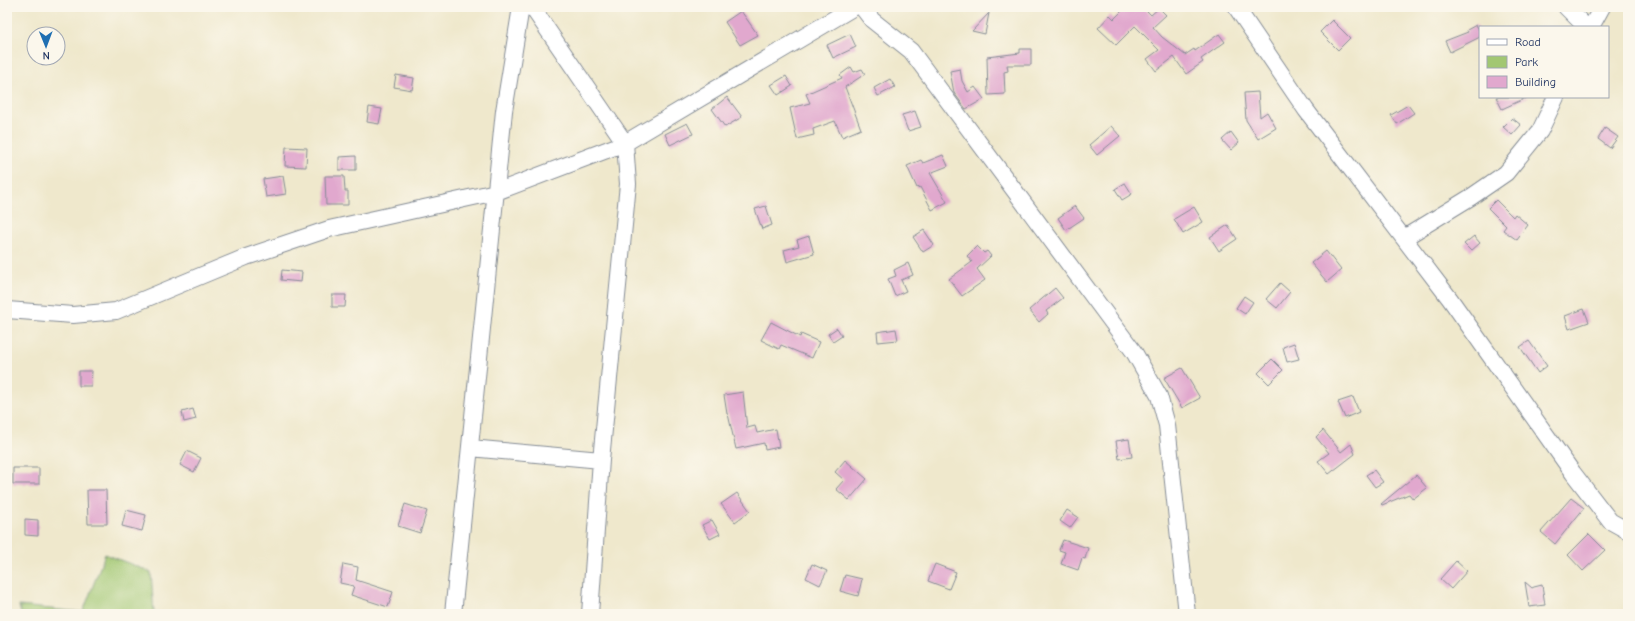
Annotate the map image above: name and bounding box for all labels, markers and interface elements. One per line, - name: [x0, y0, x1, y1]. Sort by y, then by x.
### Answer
- north arrow: [26, 26, 66, 66]
- legend: [1479, 26, 1609, 98]
- text: Road: [1515, 35, 1541, 49]
- text: N: [42, 49, 50, 62]
- text: Park: [1515, 55, 1538, 69]
- text: Building: [1515, 75, 1556, 89]

